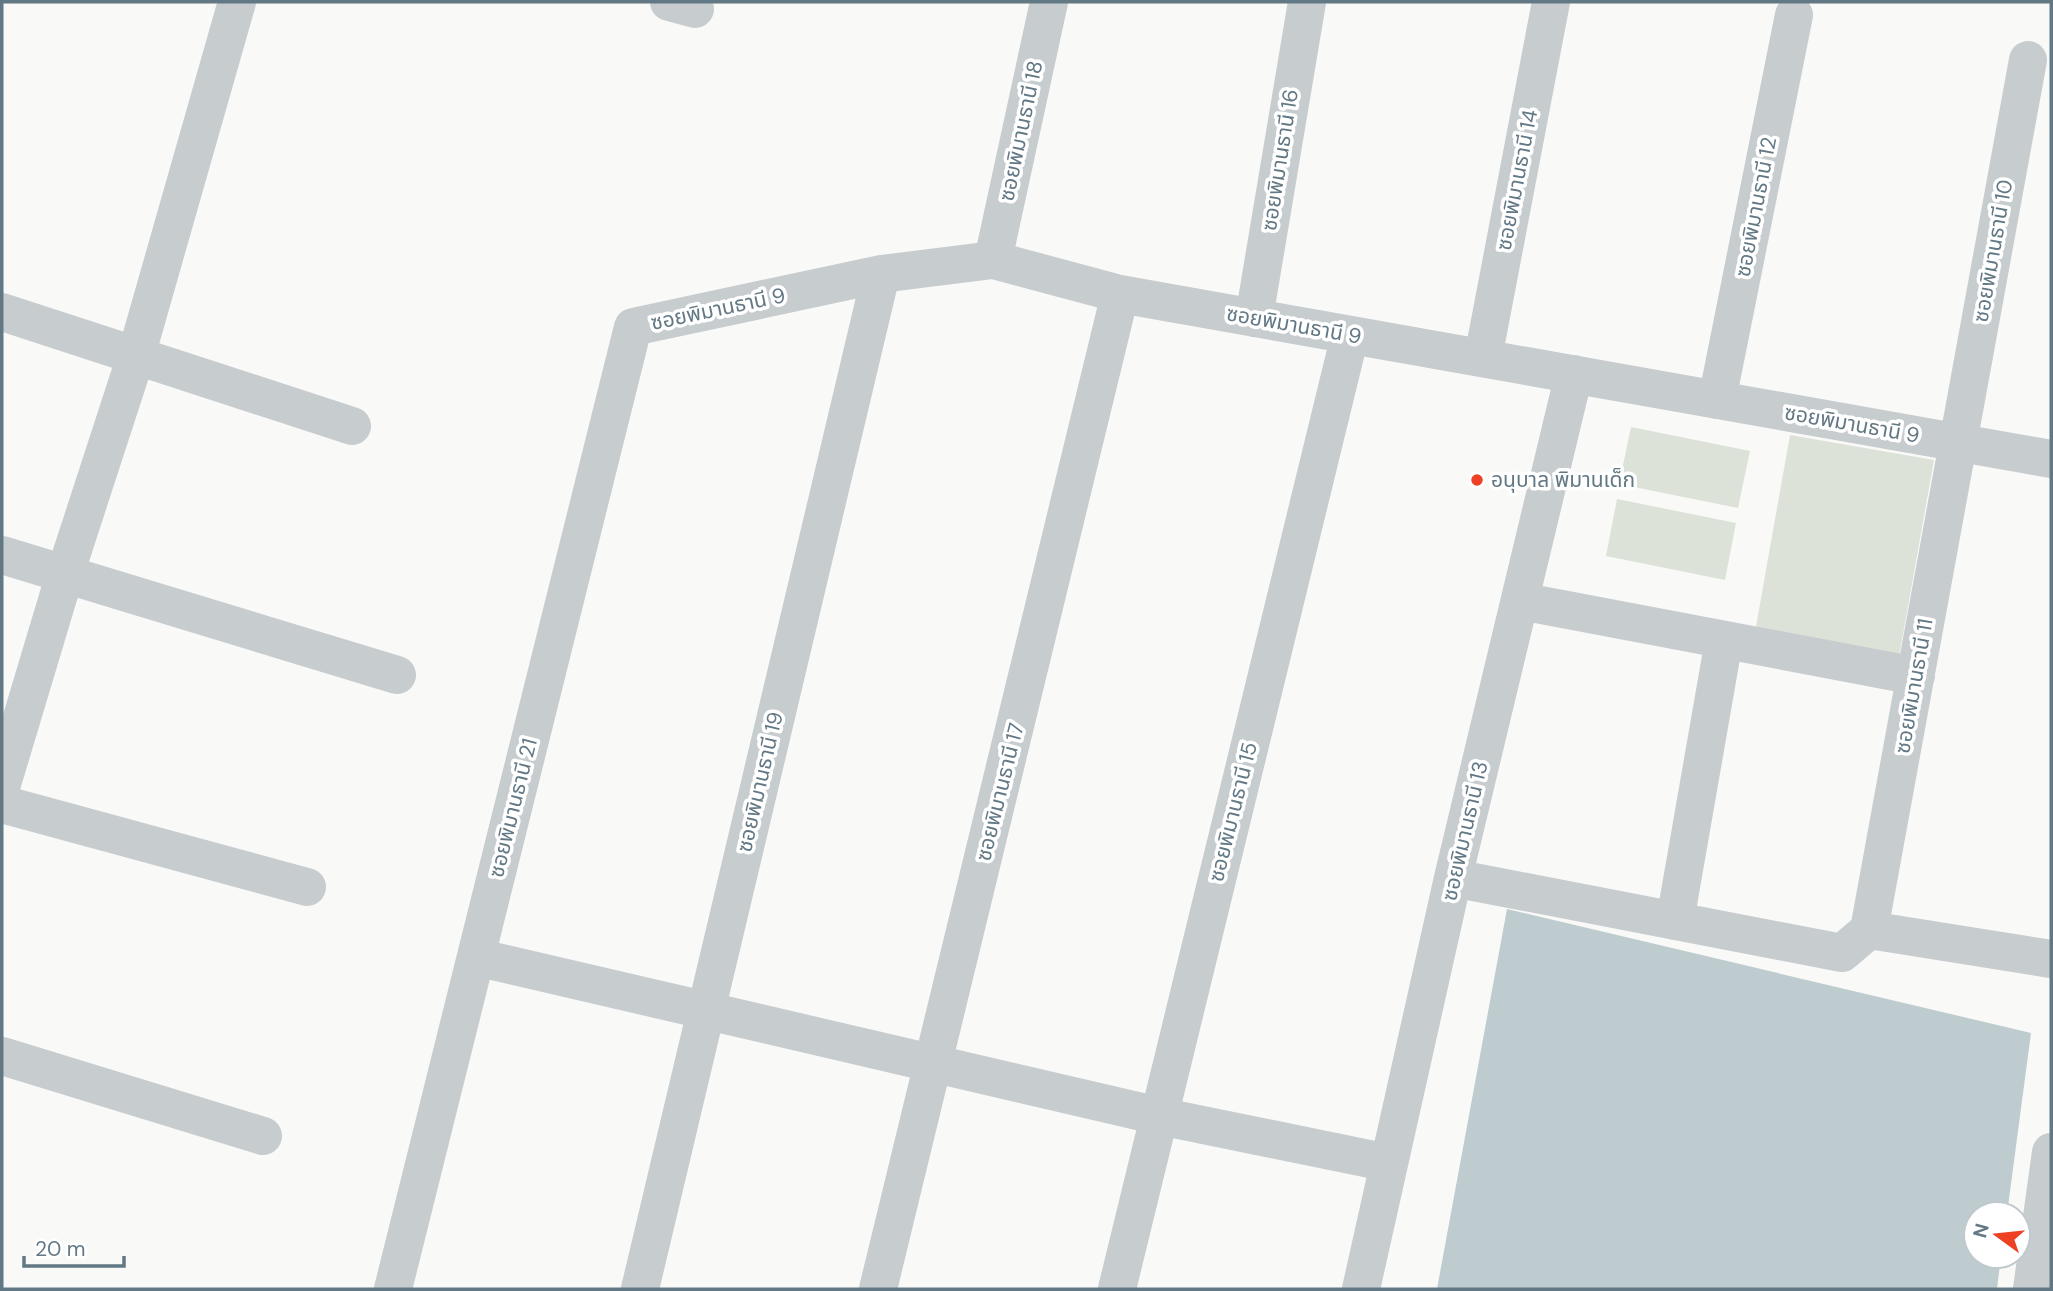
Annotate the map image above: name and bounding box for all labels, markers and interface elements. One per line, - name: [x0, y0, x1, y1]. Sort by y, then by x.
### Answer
- street label: ซอยพิมานธานี 18: [992, 58, 1050, 204]
- street label: ซอยพิมานธานี 16: [1255, 87, 1305, 233]
- street label: ซอยพิมานธานี 14: [1490, 107, 1544, 253]
- street label: ซอยพิมานธานี 12: [1729, 135, 1783, 279]
- street label: ซอยพิมานธานี 10: [1967, 177, 2019, 325]
- street label: ซอยพิมานธานี 9: [648, 281, 788, 337]
- street label: ซอยพิมานธานี 9: [1224, 299, 1364, 351]
- street label: ซอยพิมานธานี 9: [1782, 398, 1922, 450]
- place label: อนุบาล พิมานเด็ก: [1491, 466, 1635, 494]
- marker: อนุบาล พิมานเด็ก: [1469, 472, 1485, 488]
- street label: ซอยพิมานธานี 11: [1888, 616, 1940, 756]
- street label: ซอยพิมานธานี 19: [730, 709, 790, 855]
- street label: ซอยพิมานธานี 17: [969, 720, 1031, 864]
- street label: ซอยพิมานธานี 21: [482, 736, 544, 880]
- street label: ซอยพิมานธานี 15: [1202, 739, 1264, 885]
- street label: ซอยพิมานธานี 13: [1435, 758, 1495, 904]
- north arrow: [1962, 1200, 2032, 1270]
- text: N: [1967, 1221, 1995, 1241]
- scale bar: [24, 1224, 124, 1268]
- text: 20 m: [35, 1235, 86, 1263]

